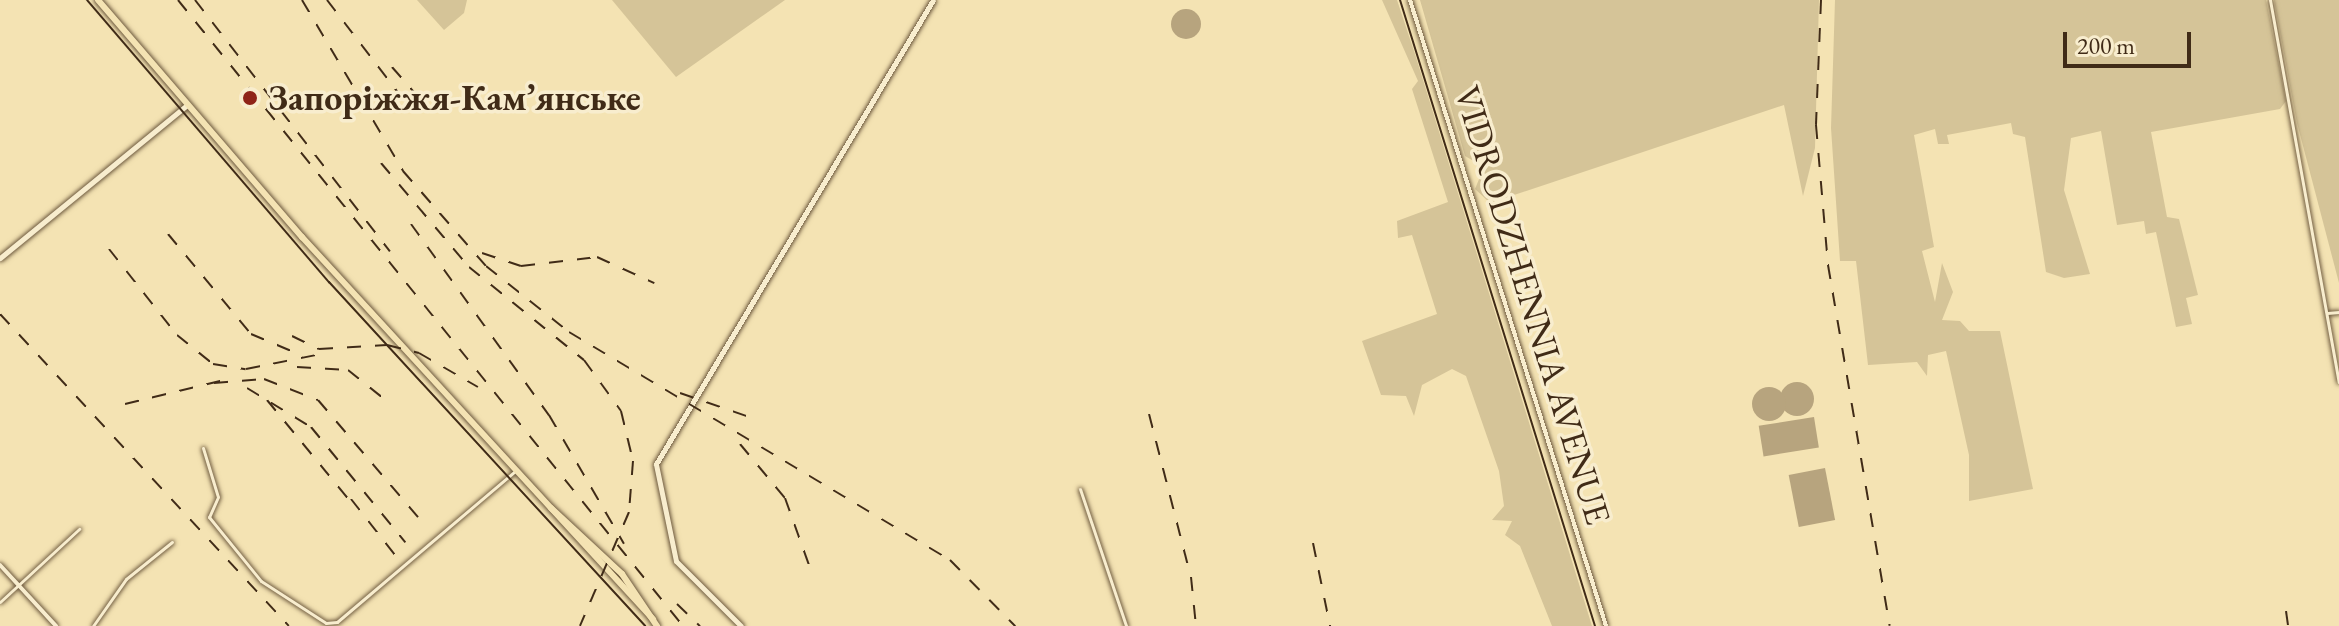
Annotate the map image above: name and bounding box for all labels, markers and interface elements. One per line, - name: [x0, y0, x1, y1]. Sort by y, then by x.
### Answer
- scale bar: [2067, 16, 2195, 66]
- text: 200 m: [2077, 30, 2135, 61]
- place label: Запоріжжя-Кам’янське: [268, 76, 641, 120]
- street label: VIDRODZHENNIA AVENUE: [1446, 81, 1620, 529]
- marker: Запоріжжя-Кам’янське: [239, 87, 261, 109]

